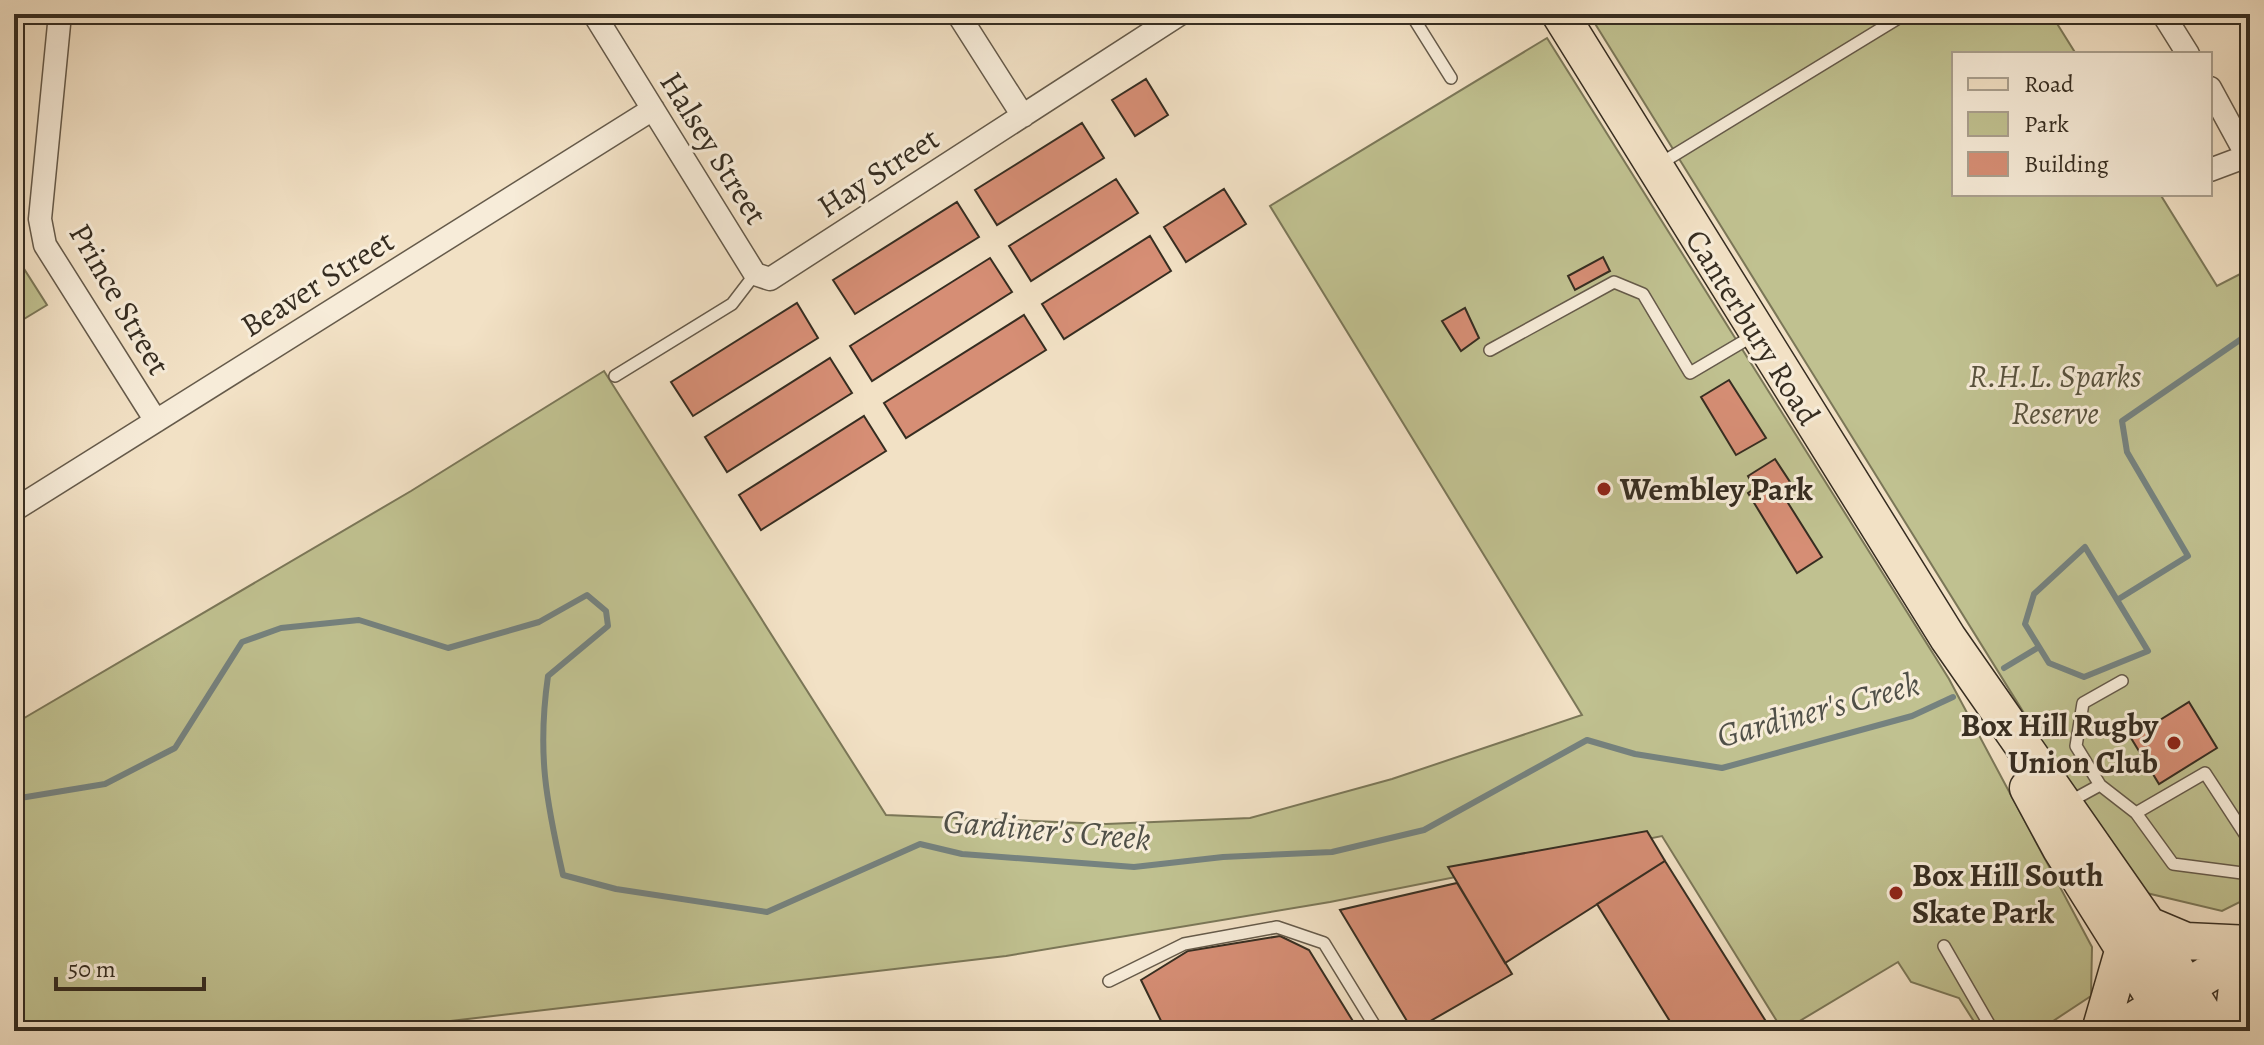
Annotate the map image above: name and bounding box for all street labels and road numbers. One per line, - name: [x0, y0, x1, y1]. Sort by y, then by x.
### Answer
- street label: Halsey Street: [650, 63, 778, 233]
- street label: Hay Street: [809, 116, 947, 228]
- street label: Prince Street: [59, 215, 181, 383]
- street label: Beaver Street: [232, 219, 402, 347]
- street label: Canterbury Road: [1675, 221, 1831, 434]

